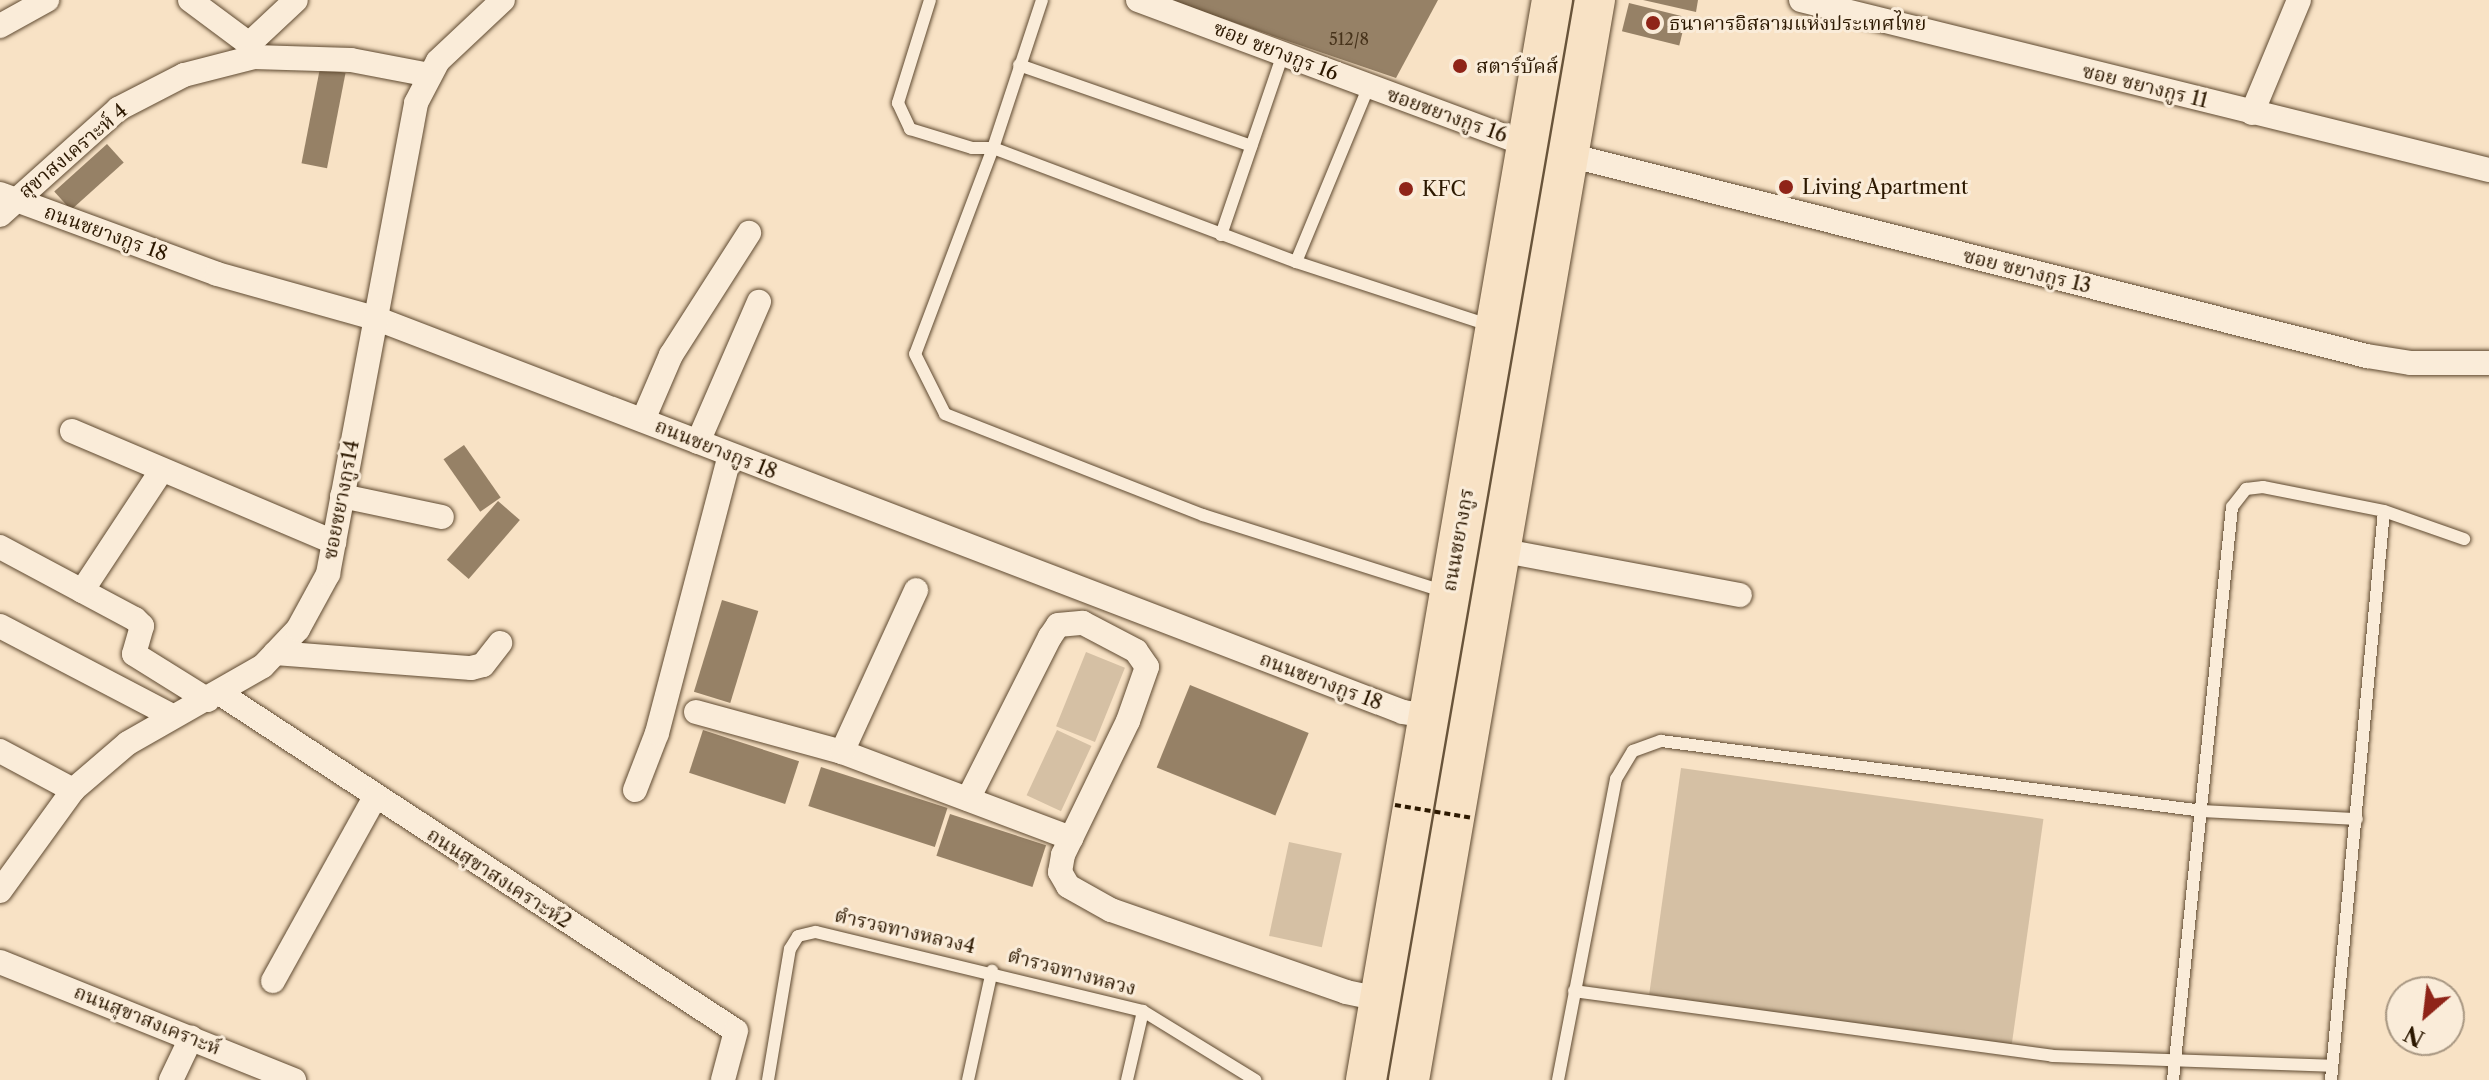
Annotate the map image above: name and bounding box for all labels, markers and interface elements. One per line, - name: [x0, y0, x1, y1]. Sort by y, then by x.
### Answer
- place label: ธนาคารอิสลามแห่งประเทศไทย: [1669, 11, 1926, 35]
- marker: ธนาคารอิสลามแห่งประเทศไทย: [1644, 14, 1662, 32]
- street label: ซอย ชยางกูร 16: [1210, 16, 1342, 86]
- house number: 512/8: [1329, 29, 1369, 49]
- place label: สตาร์บัคส์: [1476, 54, 1558, 78]
- marker: สตาร์บัคส์: [1451, 57, 1469, 75]
- street label: ซอย ชยางกูร 11: [2080, 59, 2210, 113]
- street label: ซอยชยางกูร 16: [1383, 82, 1511, 148]
- street label: สุขาสงเคราะห์ 4: [14, 99, 132, 203]
- place label: Living Apartment: [1802, 175, 1969, 199]
- place label: KFC: [1422, 177, 1466, 201]
- marker: Living Apartment: [1777, 178, 1795, 196]
- marker: KFC: [1397, 180, 1415, 198]
- street label: ถนนชยางกูร 18: [41, 200, 171, 266]
- street label: ซอย ชยางกูร 13: [1960, 243, 2094, 299]
- street label: ถนนชยางกูร 18: [651, 414, 781, 484]
- street label: ซอยชยางกูร14: [318, 438, 364, 562]
- street label: ถนนชยางกูร: [1437, 487, 1479, 593]
- street label: ถนนชยางกูร 18: [1256, 647, 1386, 715]
- street label: ถนนสุขาสงเคราะห์2: [422, 822, 576, 934]
- street label: ตำรวจทางหลวง4: [832, 903, 978, 959]
- street label: ตำรวจทางหลวง: [1005, 943, 1139, 1001]
- north arrow: [2385, 976, 2465, 1056]
- street label: ถนนสุขาสงเคราะห์: [70, 980, 224, 1060]
- text: N: [2400, 1019, 2429, 1052]

